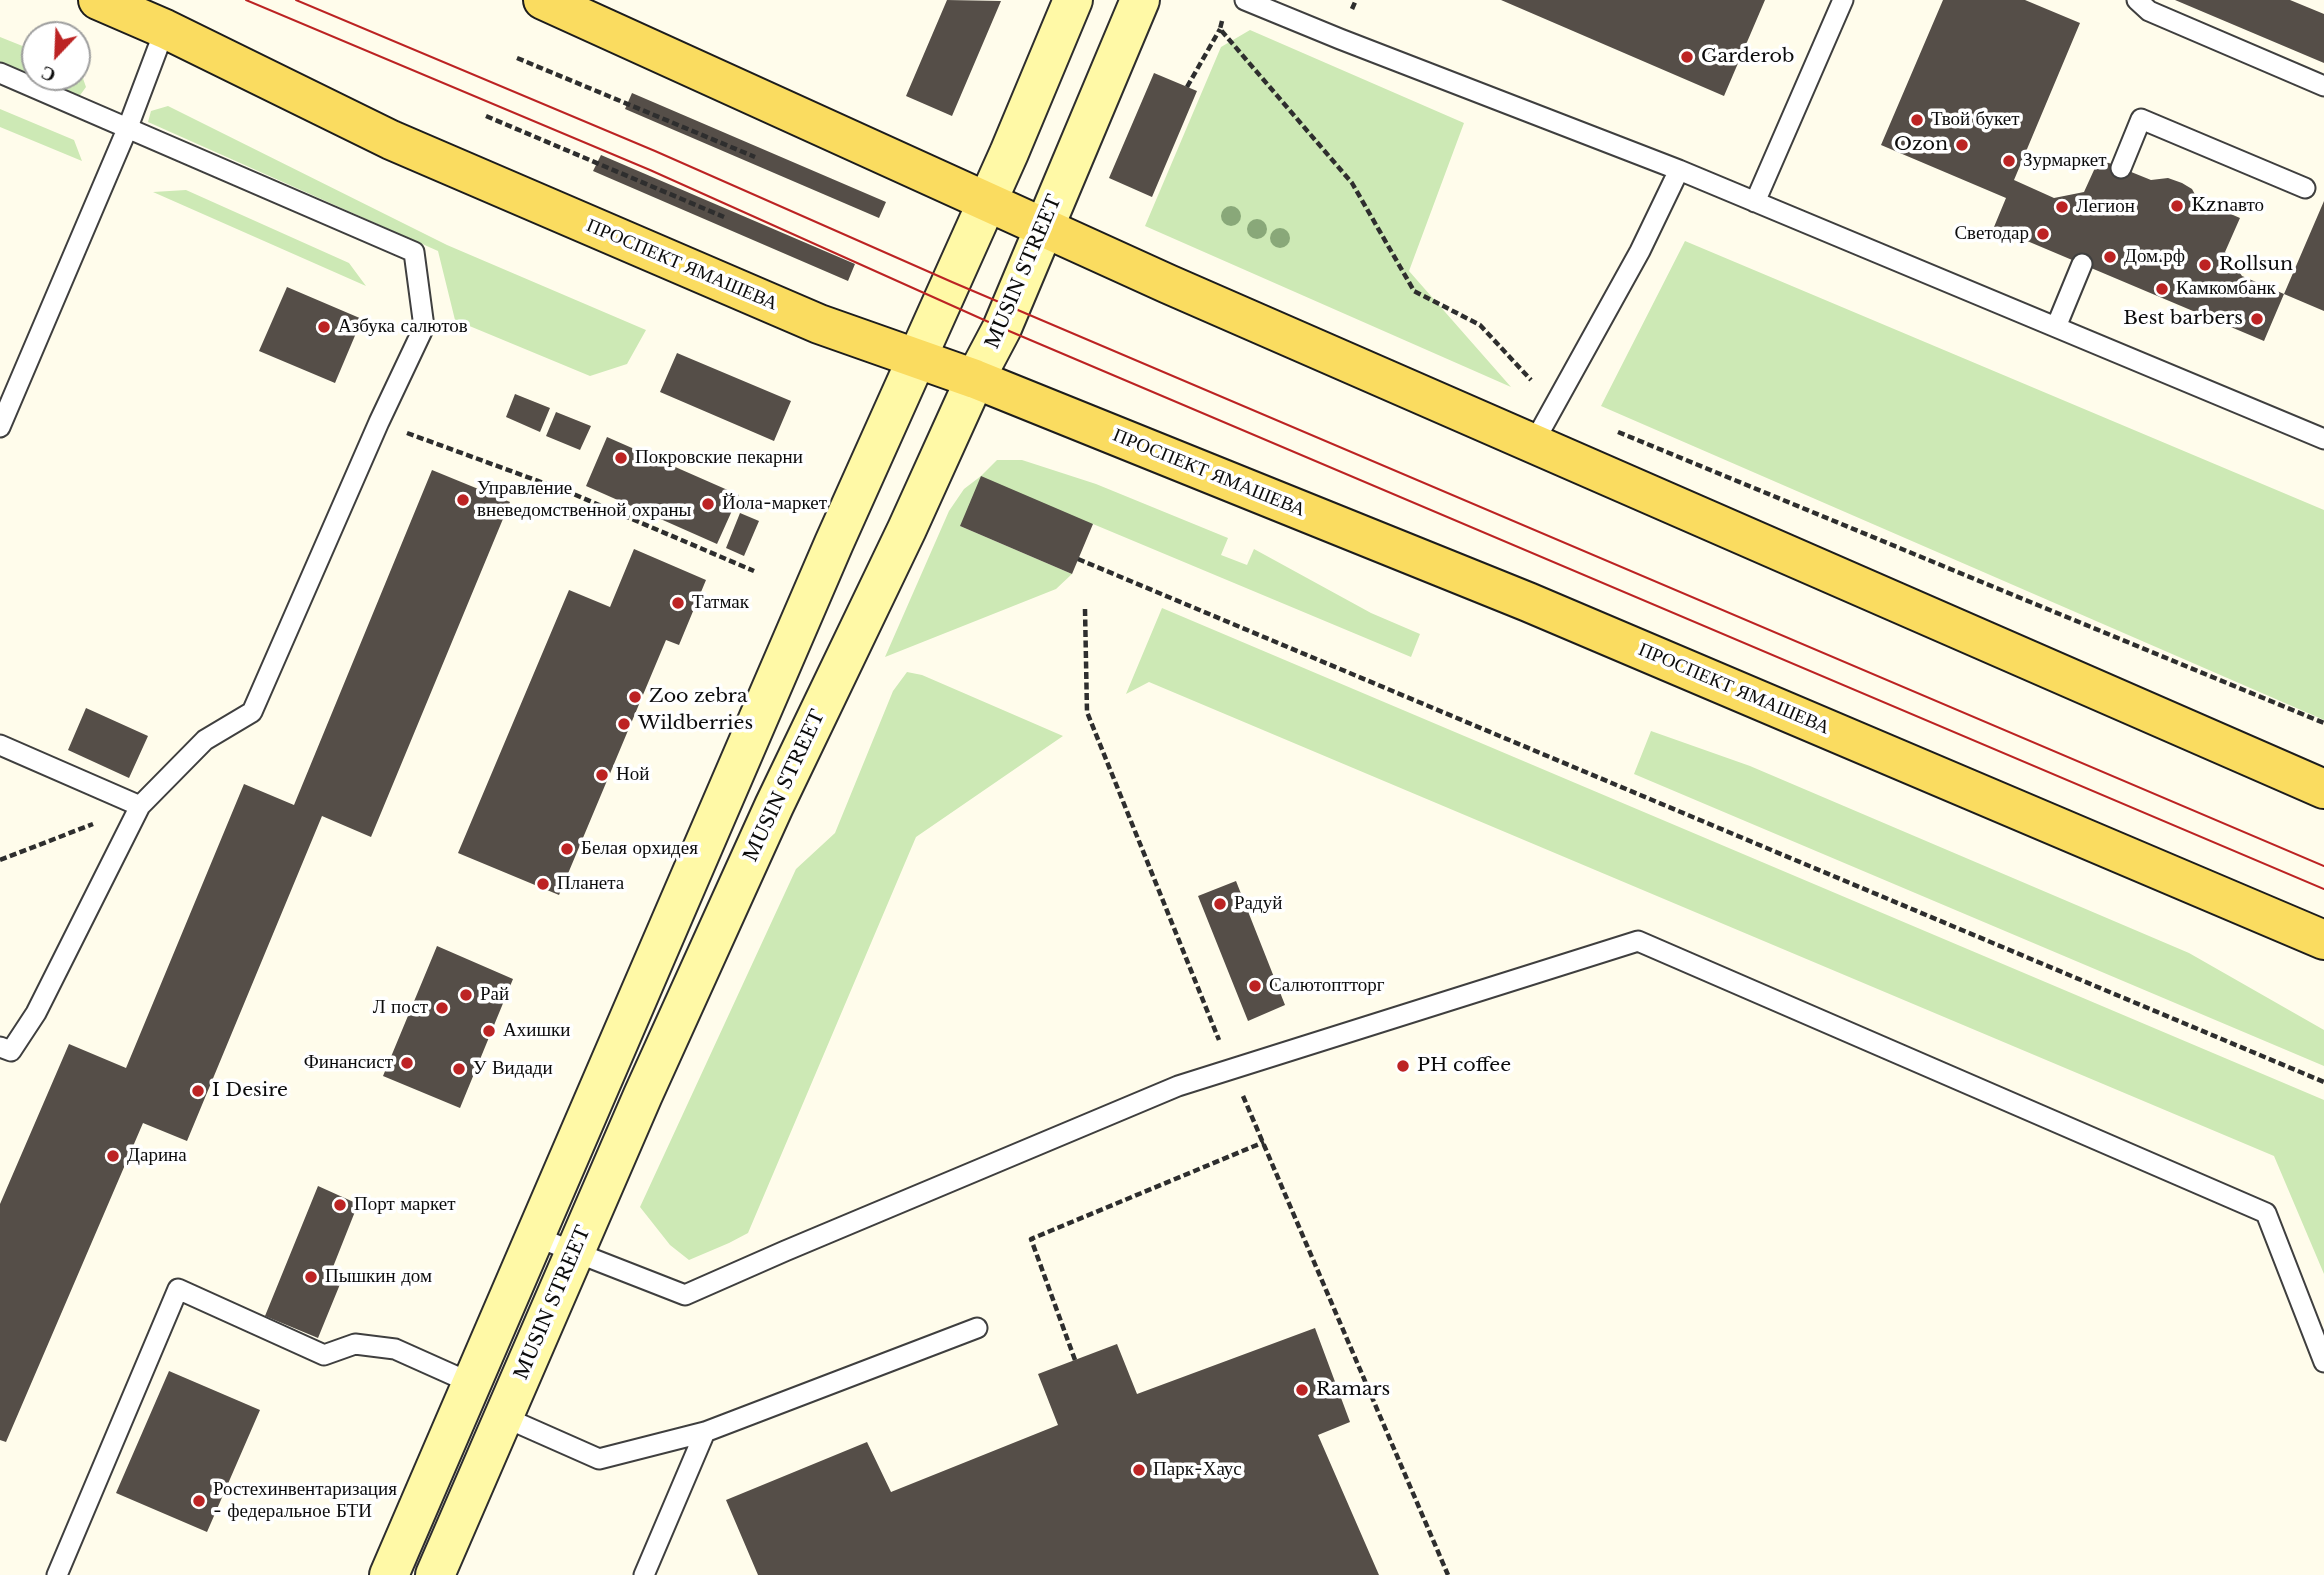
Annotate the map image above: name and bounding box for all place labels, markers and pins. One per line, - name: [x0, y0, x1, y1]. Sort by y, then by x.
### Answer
- place label: Garderob: [1701, 46, 1794, 68]
- marker: Garderob: [1679, 49, 1695, 65]
- place label: Твой букет: [1931, 109, 2020, 131]
- marker: Твой букет: [1909, 112, 1925, 128]
- place label: Ozon: [1894, 134, 1948, 156]
- marker: Ozon: [1954, 137, 1970, 153]
- place label: Зурмаркет: [2023, 150, 2107, 172]
- marker: Зурмаркет: [2001, 153, 2017, 169]
- place label: Kznавто: [2191, 195, 2264, 217]
- place label: Легион: [2076, 196, 2135, 218]
- marker: Kznавто: [2169, 198, 2185, 214]
- marker: Легион: [2054, 199, 2070, 215]
- place label: Светодар: [1954, 223, 2029, 245]
- marker: Светодар: [2035, 226, 2051, 242]
- place label: Дом.рф: [2124, 246, 2185, 268]
- marker: Дом.рф: [2102, 249, 2118, 265]
- place label: Rollsun: [2219, 254, 2293, 276]
- marker: Rollsun: [2197, 257, 2213, 273]
- place label: Камкомбанк: [2176, 278, 2276, 300]
- marker: Камкомбанк: [2154, 281, 2170, 297]
- place label: Best barbers: [2123, 308, 2243, 330]
- marker: Best barbers: [2249, 311, 2265, 327]
- place label: Азбука салютов: [338, 316, 468, 338]
- marker: Азбука салютов: [316, 319, 332, 335]
- place label: Покровские пекарни: [635, 447, 803, 469]
- marker: Покровские пекарни: [613, 450, 629, 466]
- place label: Управление вневедомственной охраны: [477, 478, 691, 522]
- marker: Управление вневедомственной охраны: [455, 492, 471, 508]
- place label: Йола-маркет: [722, 493, 827, 515]
- marker: Йола-маркет: [700, 496, 716, 512]
- place label: Татмак: [692, 592, 749, 614]
- marker: Татмак: [670, 595, 686, 611]
- place label: Zoo zebra: [649, 686, 747, 708]
- marker: Zoo zebra: [627, 689, 643, 705]
- place label: Wildberries: [638, 713, 753, 735]
- marker: Wildberries: [616, 716, 632, 732]
- place label: Ной: [616, 764, 649, 786]
- marker: Ной: [594, 767, 610, 783]
- place label: Белая орхидея: [581, 838, 698, 860]
- marker: Белая орхидея: [559, 841, 575, 857]
- place label: Планета: [557, 873, 624, 895]
- marker: Планета: [535, 876, 551, 892]
- place label: Радуй: [1234, 893, 1282, 915]
- marker: Радуй: [1212, 896, 1228, 912]
- place label: Салютоптторг: [1269, 975, 1385, 997]
- marker: Салютоптторг: [1247, 978, 1263, 994]
- place label: Рай: [480, 984, 509, 1006]
- marker: Рай: [458, 987, 474, 1003]
- place label: Л пост: [373, 997, 428, 1019]
- marker: Л пост: [434, 1000, 450, 1016]
- place label: Ахишки: [503, 1020, 570, 1042]
- marker: Ахишки: [481, 1023, 497, 1039]
- place label: Финансист: [304, 1052, 393, 1074]
- marker: Финансист: [399, 1055, 415, 1071]
- place label: PH coffee: [1417, 1055, 1511, 1077]
- place label: У Видади: [473, 1058, 553, 1080]
- marker: PH coffee: [1395, 1058, 1411, 1074]
- marker: У Видади: [451, 1061, 467, 1077]
- place label: I Desire: [212, 1080, 288, 1102]
- marker: I Desire: [190, 1083, 206, 1099]
- place label: Дарина: [127, 1145, 187, 1167]
- marker: Дарина: [105, 1148, 121, 1164]
- place label: Порт маркет: [354, 1194, 456, 1216]
- marker: Порт маркет: [332, 1197, 348, 1213]
- place label: Пышкин дом: [325, 1266, 432, 1288]
- marker: Пышкин дом: [303, 1269, 319, 1285]
- place label: Ramars: [1316, 1379, 1390, 1401]
- marker: Ramars: [1294, 1382, 1310, 1398]
- place label: Парк-Хаус: [1153, 1459, 1242, 1481]
- marker: Парк-Хаус: [1131, 1462, 1147, 1478]
- place label: Ростехинвентаризация - федеральное БТИ: [213, 1479, 397, 1523]
- marker: Ростехинвентаризация - федеральное БТИ: [191, 1493, 207, 1509]

